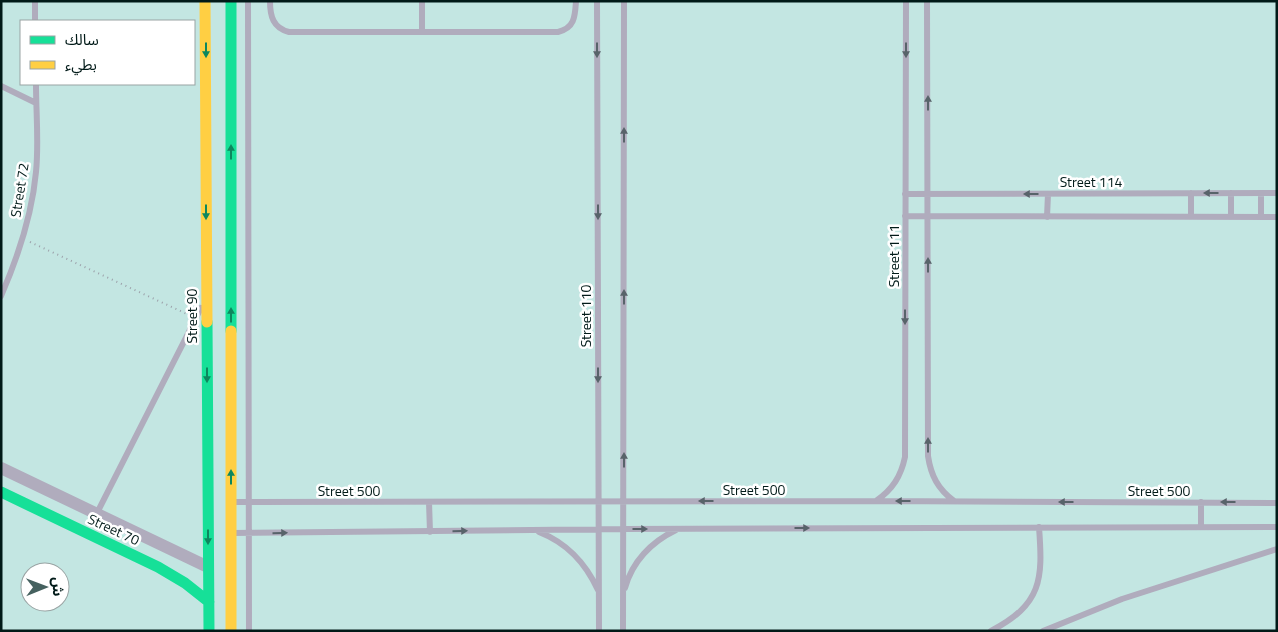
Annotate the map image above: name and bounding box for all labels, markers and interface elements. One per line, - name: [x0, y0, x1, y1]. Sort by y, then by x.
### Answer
- legend: [20, 20, 195, 85]
- text: سالك: [65, 28, 99, 51]
- one-way arrow: [202, 42, 210, 58]
- one-way arrow: [593, 42, 601, 58]
- one-way arrow: [902, 42, 910, 58]
- text: بطيء: [65, 53, 97, 76]
- one-way arrow: [924, 94, 932, 110]
- one-way arrow: [620, 126, 628, 142]
- one-way arrow: [227, 144, 235, 160]
- street label: Street 72: [4, 161, 34, 219]
- street label: Street 114: [1060, 171, 1123, 192]
- one-way arrow: [1202, 189, 1218, 197]
- one-way arrow: [1022, 190, 1038, 198]
- one-way arrow: [202, 205, 210, 221]
- one-way arrow: [594, 205, 602, 221]
- street label: Street 111: [883, 225, 904, 287]
- one-way arrow: [924, 257, 932, 273]
- street label: Street 110: [575, 284, 596, 347]
- street label: Street 90: [181, 288, 202, 343]
- one-way arrow: [620, 289, 628, 305]
- one-way arrow: [227, 306, 235, 322]
- one-way arrow: [901, 310, 909, 326]
- one-way arrow: [203, 367, 211, 383]
- one-way arrow: [594, 367, 602, 383]
- one-way arrow: [924, 437, 932, 453]
- one-way arrow: [620, 451, 628, 467]
- one-way arrow: [227, 469, 235, 485]
- street label: Street 500: [723, 479, 786, 500]
- street label: Street 500: [318, 480, 381, 501]
- street label: Street 500: [1128, 480, 1191, 501]
- one-way arrow: [697, 497, 713, 505]
- one-way arrow: [895, 497, 911, 505]
- one-way arrow: [1057, 498, 1073, 506]
- one-way arrow: [1220, 498, 1236, 506]
- street label: Street 70: [85, 508, 143, 550]
- one-way arrow: [794, 524, 810, 532]
- one-way arrow: [632, 525, 648, 533]
- one-way arrow: [452, 527, 468, 535]
- one-way arrow: [272, 529, 288, 537]
- one-way arrow: [204, 530, 212, 546]
- north arrow: [20, 562, 70, 612]
- text: ش: [48, 577, 69, 597]

